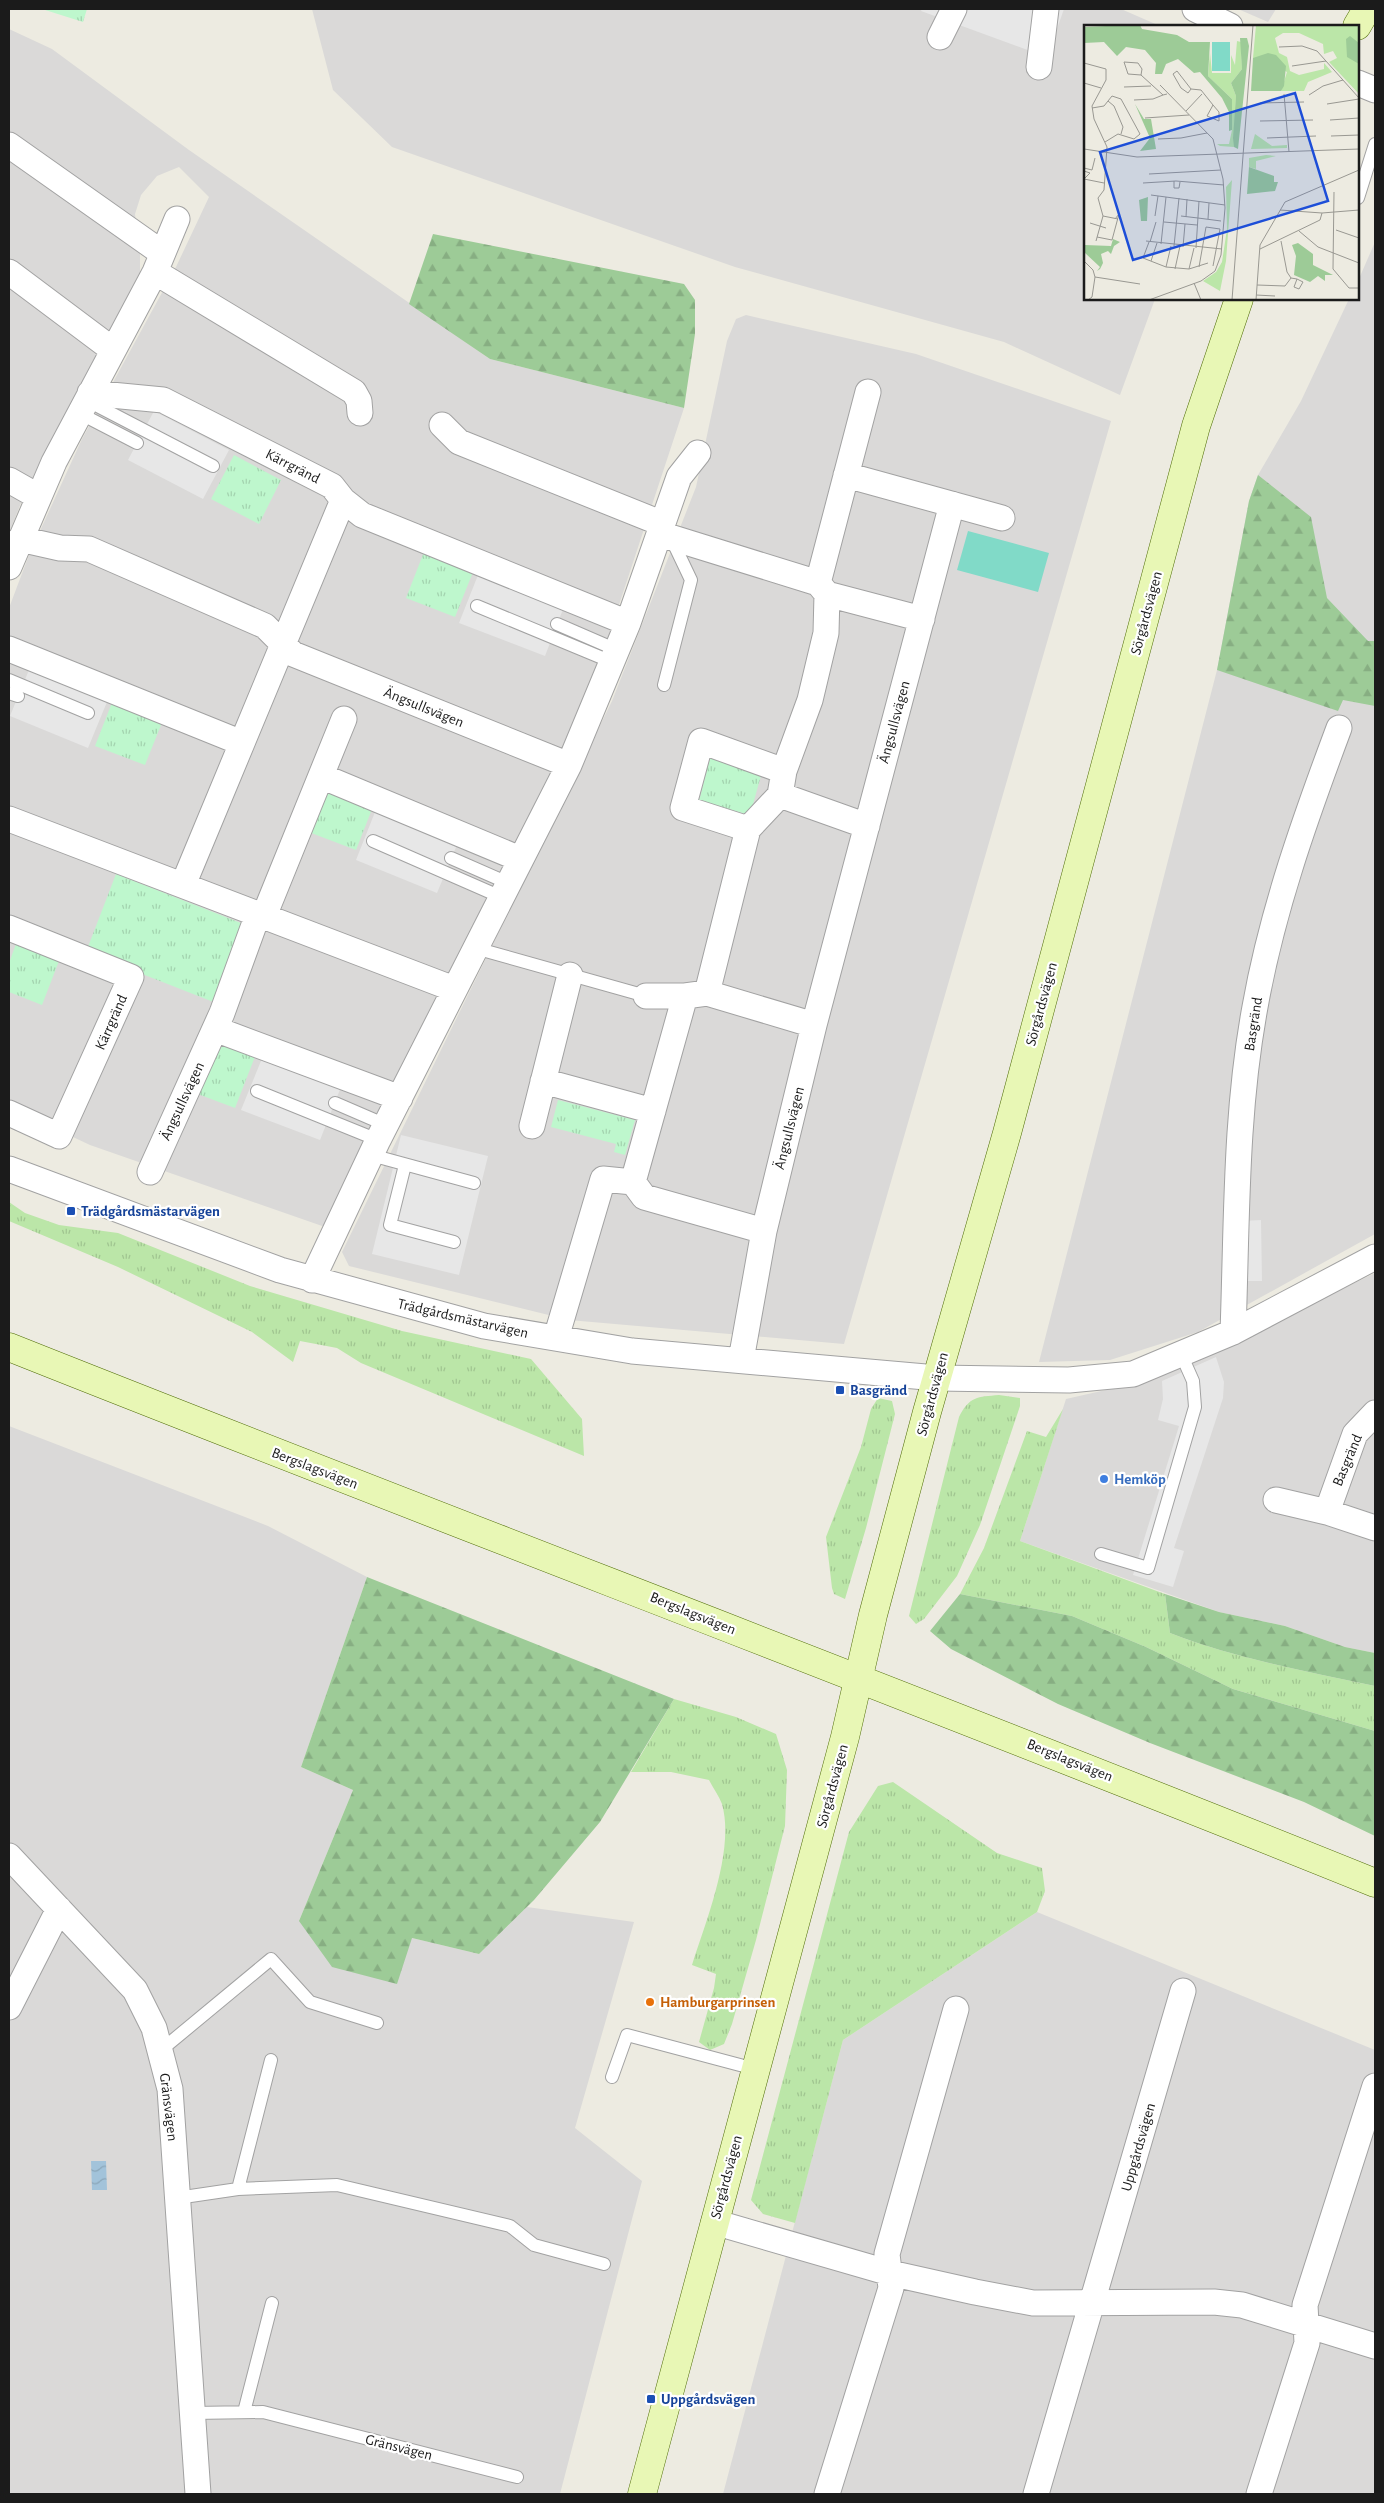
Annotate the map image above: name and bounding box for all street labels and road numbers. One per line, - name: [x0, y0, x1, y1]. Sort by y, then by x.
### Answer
- street label: Kärrgränd: [263, 446, 323, 487]
- street label: Sörgårdsvägen: [1128, 570, 1165, 657]
- street label: Ängsullsvägen: [875, 679, 913, 765]
- street label: Ängsullsvägen: [382, 684, 466, 730]
- street label: Sörgårdsvägen: [1023, 961, 1060, 1048]
- street label: Kärrgränd: [93, 992, 130, 1052]
- street label: Basgränd: [1242, 996, 1265, 1052]
- street label: Ängsullsvägen: [157, 1059, 207, 1143]
- street label: Ängsullsvägen: [771, 1085, 807, 1171]
- street label: Trädgårdsmästarvägen: [396, 1296, 530, 1341]
- street label: Sörgårdsvägen: [914, 1351, 951, 1438]
- street label: Basgränd: [1330, 1432, 1365, 1488]
- street label: Bergslagsvägen: [270, 1445, 360, 1492]
- street label: Bergslagsvägen: [648, 1589, 738, 1637]
- street label: Bergslagsvägen: [1025, 1736, 1115, 1784]
- street label: Sörgårdsvägen: [814, 1743, 851, 1830]
- street label: Gränsvägen: [157, 2072, 180, 2142]
- street label: Uppgårdsvägen: [1119, 2101, 1158, 2193]
- street label: Sörgårdsvägen: [708, 2134, 745, 2221]
- street label: Gränsvägen: [364, 2432, 434, 2463]

